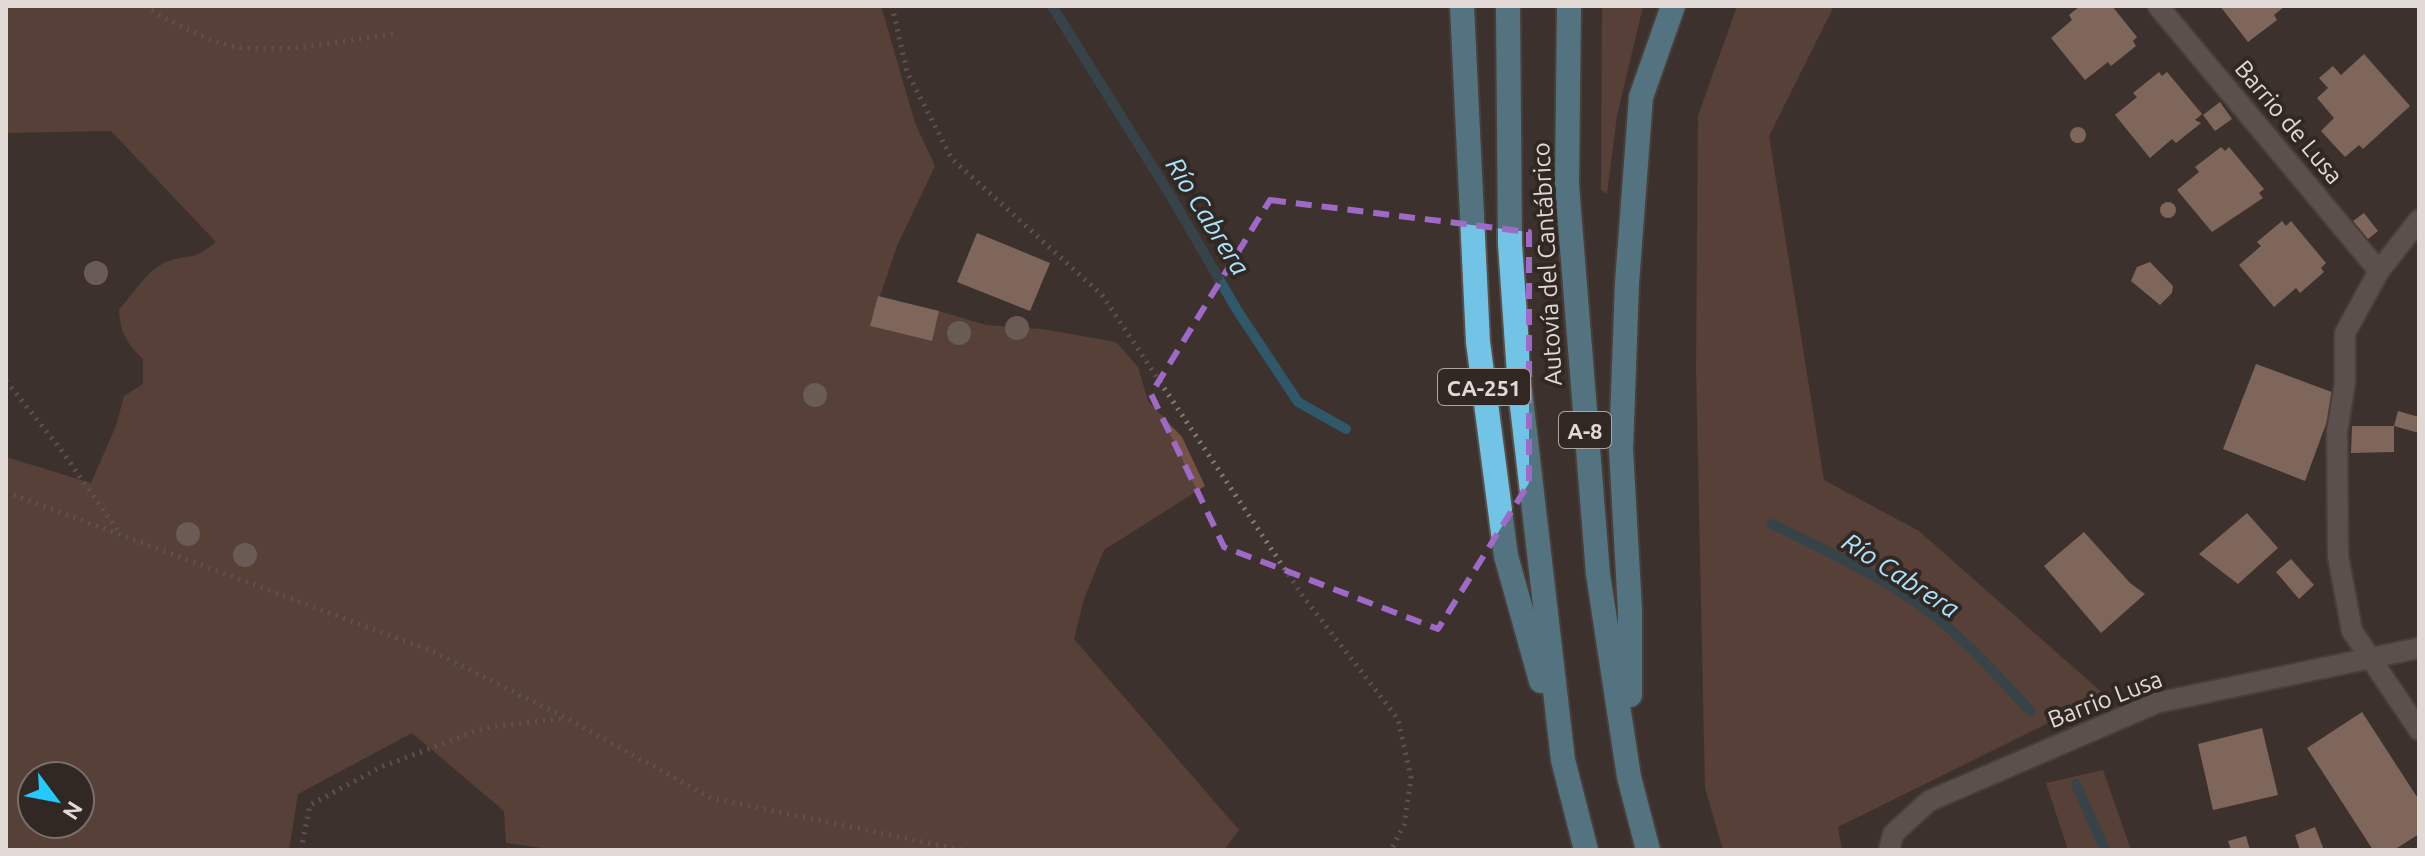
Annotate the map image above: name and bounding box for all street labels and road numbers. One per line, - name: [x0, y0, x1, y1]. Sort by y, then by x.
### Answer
- street label: Barrio de Lusa: [2230, 55, 2348, 189]
- street label: Autovía del Cantábrico: [1527, 142, 1567, 386]
- road number: CA-251: [1438, 369, 1530, 405]
- road number: A-8: [1559, 412, 1611, 448]
- street label: Barrio Lusa: [2044, 665, 2166, 733]

